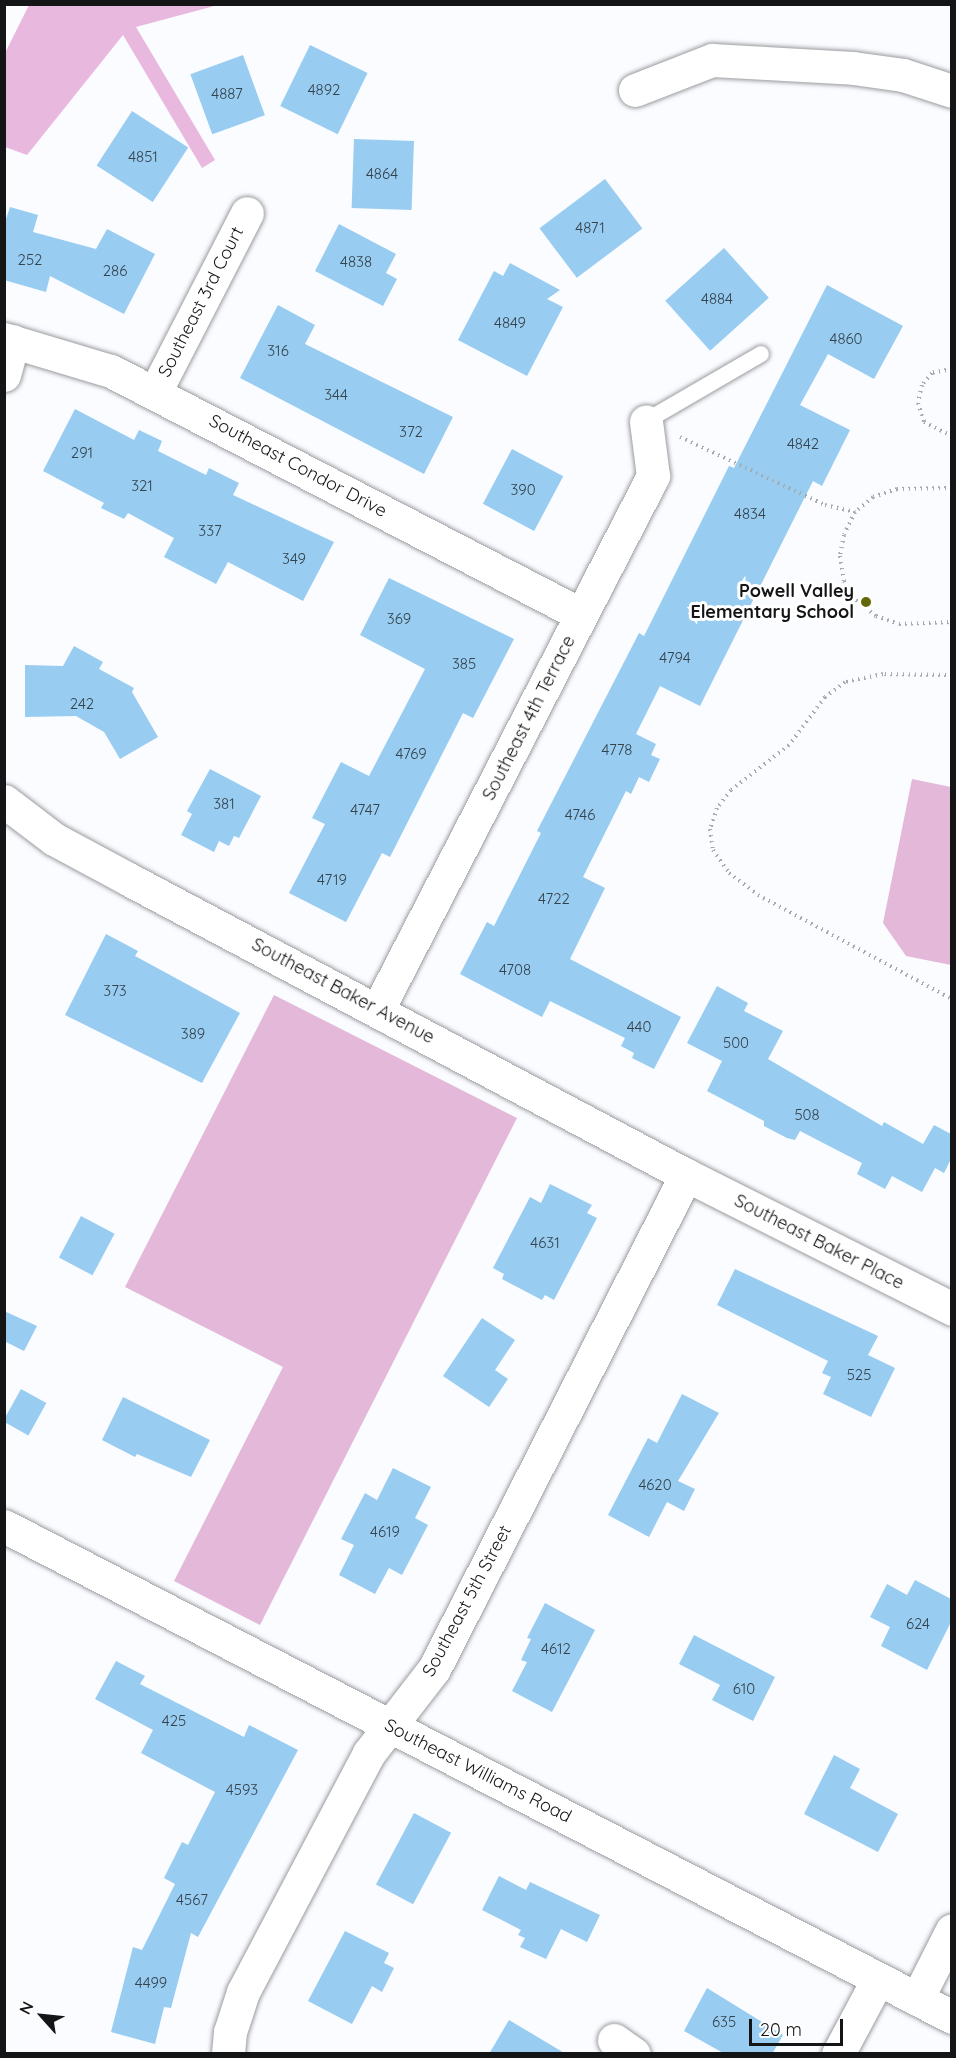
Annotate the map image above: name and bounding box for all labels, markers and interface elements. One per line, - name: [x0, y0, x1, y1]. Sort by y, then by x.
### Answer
- house number: 4892: [308, 81, 340, 99]
- house number: 4887: [211, 85, 243, 103]
- house number: 4851: [128, 148, 158, 166]
- house number: 4864: [366, 165, 398, 183]
- house number: 4871: [575, 219, 605, 237]
- street label: Southeast 3rd Court: [154, 223, 248, 381]
- house number: 252: [18, 251, 42, 269]
- house number: 4838: [340, 253, 372, 271]
- house number: 286: [103, 262, 127, 280]
- house number: 4884: [701, 290, 733, 308]
- house number: 4849: [494, 314, 526, 332]
- house number: 4860: [830, 330, 862, 348]
- house number: 316: [267, 342, 289, 360]
- house number: 344: [324, 386, 348, 404]
- street label: Southeast Condor Drive: [205, 410, 391, 522]
- house number: 372: [399, 423, 423, 441]
- house number: 4842: [787, 435, 819, 453]
- house number: 291: [71, 444, 93, 462]
- house number: 321: [131, 477, 153, 495]
- house number: 390: [510, 481, 536, 499]
- house number: 4834: [734, 505, 766, 523]
- house number: 337: [198, 522, 222, 540]
- house number: 349: [282, 550, 306, 568]
- place label: Powell Valley Elementary School: [690, 581, 854, 624]
- marker: Powell Valley Elementary School: [859, 595, 873, 609]
- house number: 369: [387, 610, 411, 628]
- street label: Southeast 4th Terrace: [478, 632, 580, 804]
- house number: 4794: [659, 649, 691, 667]
- house number: 385: [452, 655, 476, 673]
- house number: 242: [70, 695, 94, 713]
- house number: 4778: [602, 741, 632, 759]
- house number: 4769: [395, 745, 427, 763]
- house number: 381: [213, 795, 235, 813]
- house number: 4747: [350, 801, 380, 819]
- house number: 4746: [565, 806, 595, 824]
- house number: 4719: [317, 871, 347, 889]
- house number: 4722: [538, 890, 570, 908]
- street label: Southeast Baker Avenue: [248, 934, 438, 1048]
- house number: 4708: [499, 961, 531, 979]
- house number: 373: [103, 982, 127, 1000]
- house number: 440: [627, 1018, 651, 1036]
- house number: 389: [181, 1025, 205, 1043]
- house number: 500: [723, 1034, 749, 1052]
- house number: 508: [794, 1106, 820, 1124]
- street label: Southeast Baker Place: [731, 1190, 907, 1294]
- house number: 4631: [530, 1234, 560, 1252]
- house number: 525: [847, 1366, 871, 1384]
- house number: 4620: [638, 1476, 672, 1494]
- street label: Southeast 5th Street: [418, 1522, 516, 1680]
- house number: 4619: [370, 1523, 400, 1541]
- house number: 624: [906, 1615, 930, 1633]
- house number: 4612: [541, 1640, 571, 1658]
- house number: 610: [733, 1680, 755, 1698]
- house number: 425: [162, 1712, 186, 1730]
- street label: Southeast Williams Road: [381, 1714, 575, 1828]
- house number: 4593: [226, 1781, 258, 1799]
- house number: 4567: [176, 1891, 208, 1909]
- house number: 4499: [135, 1974, 167, 1992]
- north arrow: [12, 1986, 72, 2046]
- text: N: [14, 1998, 38, 2018]
- scale bar: [752, 2007, 846, 2045]
- house number: 635: [712, 2013, 736, 2031]
- text: 20 m: [760, 2018, 802, 2041]

